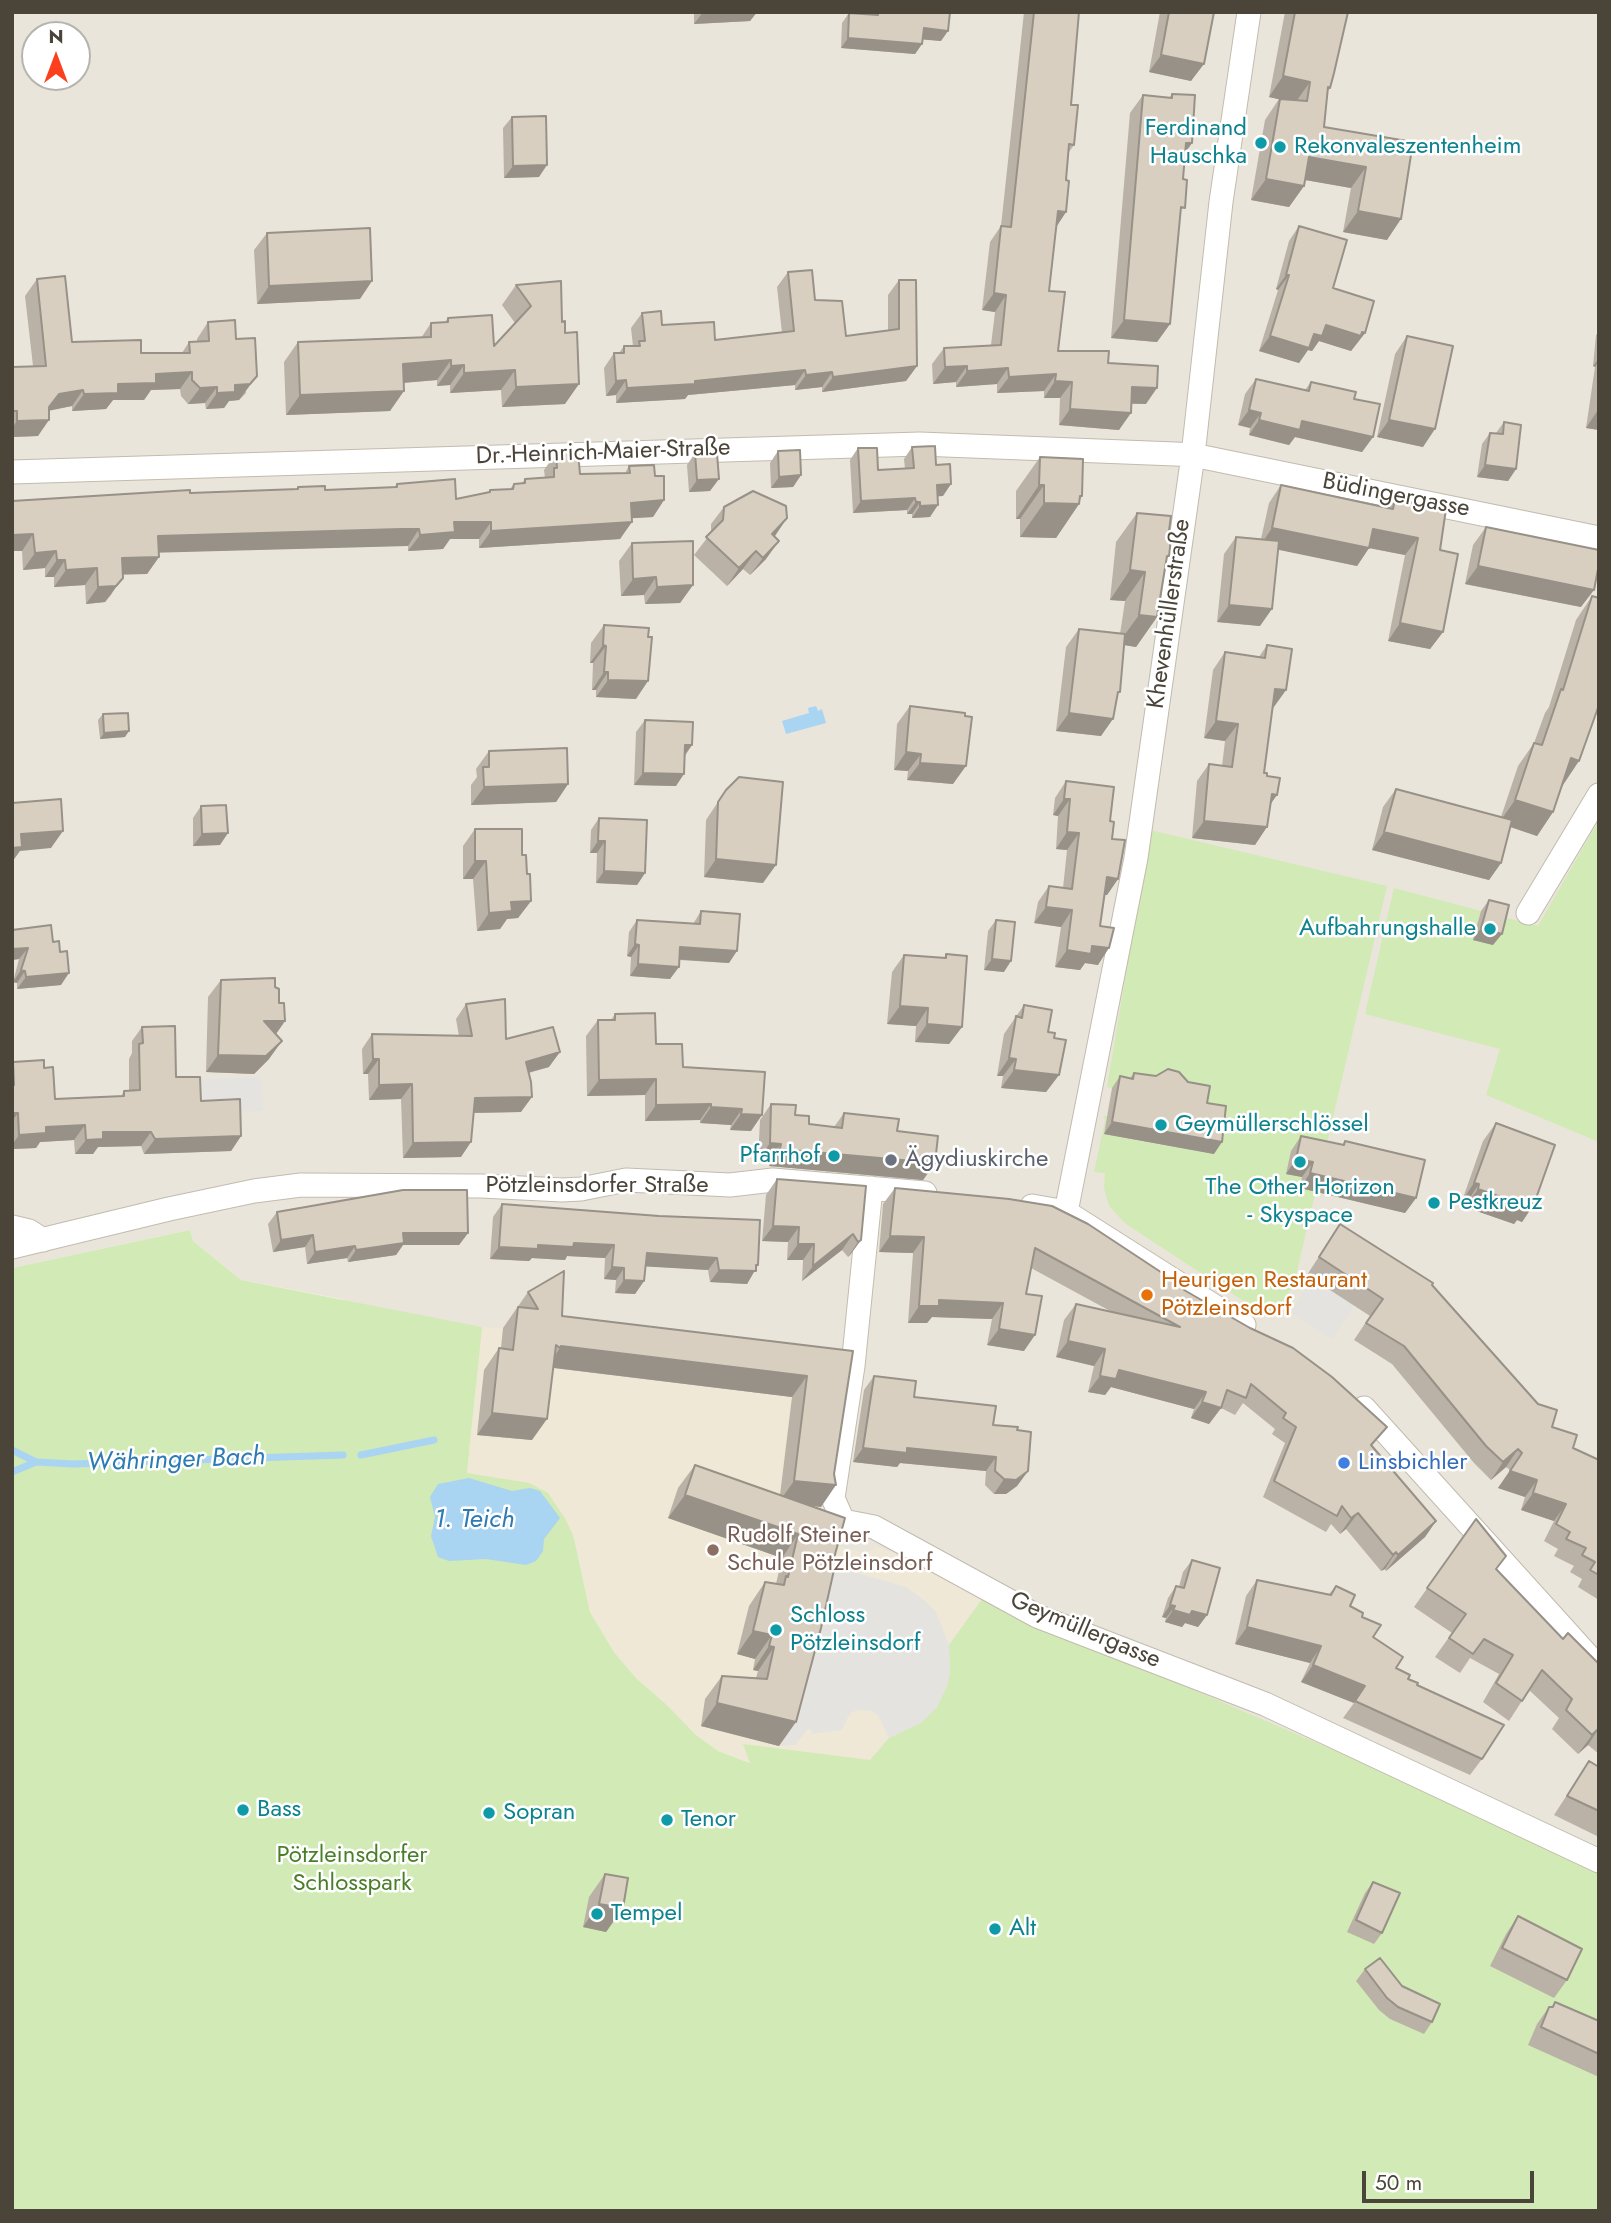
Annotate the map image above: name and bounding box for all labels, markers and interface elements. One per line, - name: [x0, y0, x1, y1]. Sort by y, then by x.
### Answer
- north arrow: [21, 21, 91, 91]
- text: N: [48, 23, 64, 50]
- place label: Ferdinand Hauschka: [1145, 115, 1247, 171]
- place label: Rekonvaleszentenheim: [1294, 133, 1522, 161]
- marker: Ferdinand Hauschka: [1253, 135, 1269, 151]
- marker: Rekonvaleszentenheim: [1272, 139, 1288, 155]
- street label: Dr.-Heinrich-Maier-Straße: [475, 434, 731, 472]
- street label: Büdingergasse: [1320, 468, 1472, 524]
- street label: Khevenhüllerstraße: [1142, 517, 1198, 711]
- place label: Aufbahrungshalle: [1299, 915, 1476, 943]
- marker: Aufbahrungshalle: [1482, 921, 1498, 937]
- place label: Geymüllerschlössel: [1175, 1111, 1369, 1139]
- marker: Geymüllerschlössel: [1153, 1117, 1169, 1133]
- place label: Pfarrhof: [739, 1142, 820, 1170]
- place label: Ägydiuskirche: [905, 1146, 1048, 1174]
- marker: Pfarrhof: [826, 1148, 842, 1164]
- marker: Ägydiuskirche: [883, 1152, 899, 1168]
- marker: The Other Horizon - Skyspace: [1292, 1154, 1308, 1170]
- street label: Pötzleinsdorfer Straße: [485, 1172, 709, 1200]
- place label: The Other Horizon - Skyspace: [1205, 1174, 1395, 1230]
- place label: Pestkreuz: [1448, 1189, 1543, 1217]
- marker: Pestkreuz: [1426, 1195, 1442, 1211]
- place label: Heurigen Restaurant Pötzleinsdorf: [1161, 1267, 1367, 1323]
- marker: Heurigen Restaurant Pötzleinsdorf: [1139, 1287, 1155, 1303]
- water label: Währinger Bach: [86, 1442, 266, 1480]
- place label: Linsbichler: [1358, 1449, 1467, 1477]
- marker: Linsbichler: [1336, 1455, 1352, 1471]
- water label: 1. Teich: [434, 1505, 514, 1537]
- place label: Rudolf Steiner Schule Pötzleinsdorf: [727, 1522, 933, 1578]
- marker: Rudolf Steiner Schule Pötzleinsdorf: [705, 1542, 721, 1558]
- street label: Geymüllergasse: [1005, 1586, 1165, 1676]
- place label: Schloss Pötzleinsdorf: [790, 1602, 921, 1658]
- marker: Schloss Pötzleinsdorf: [768, 1622, 784, 1638]
- place label: Bass: [257, 1796, 301, 1824]
- place label: Sopran: [503, 1799, 575, 1827]
- marker: Bass: [235, 1802, 251, 1818]
- marker: Sopran: [481, 1805, 497, 1821]
- place label: Tenor: [681, 1806, 736, 1834]
- marker: Tenor: [659, 1812, 675, 1828]
- park label: Pötzleinsdorfer Schlosspark: [276, 1842, 428, 1898]
- place label: Tempel: [611, 1900, 682, 1928]
- marker: Tempel: [589, 1906, 605, 1922]
- place label: Alt: [1009, 1915, 1036, 1943]
- marker: Alt: [987, 1921, 1003, 1937]
- scale bar: [1366, 2156, 1538, 2200]
- text: 50 m: [1375, 2168, 1422, 2198]

